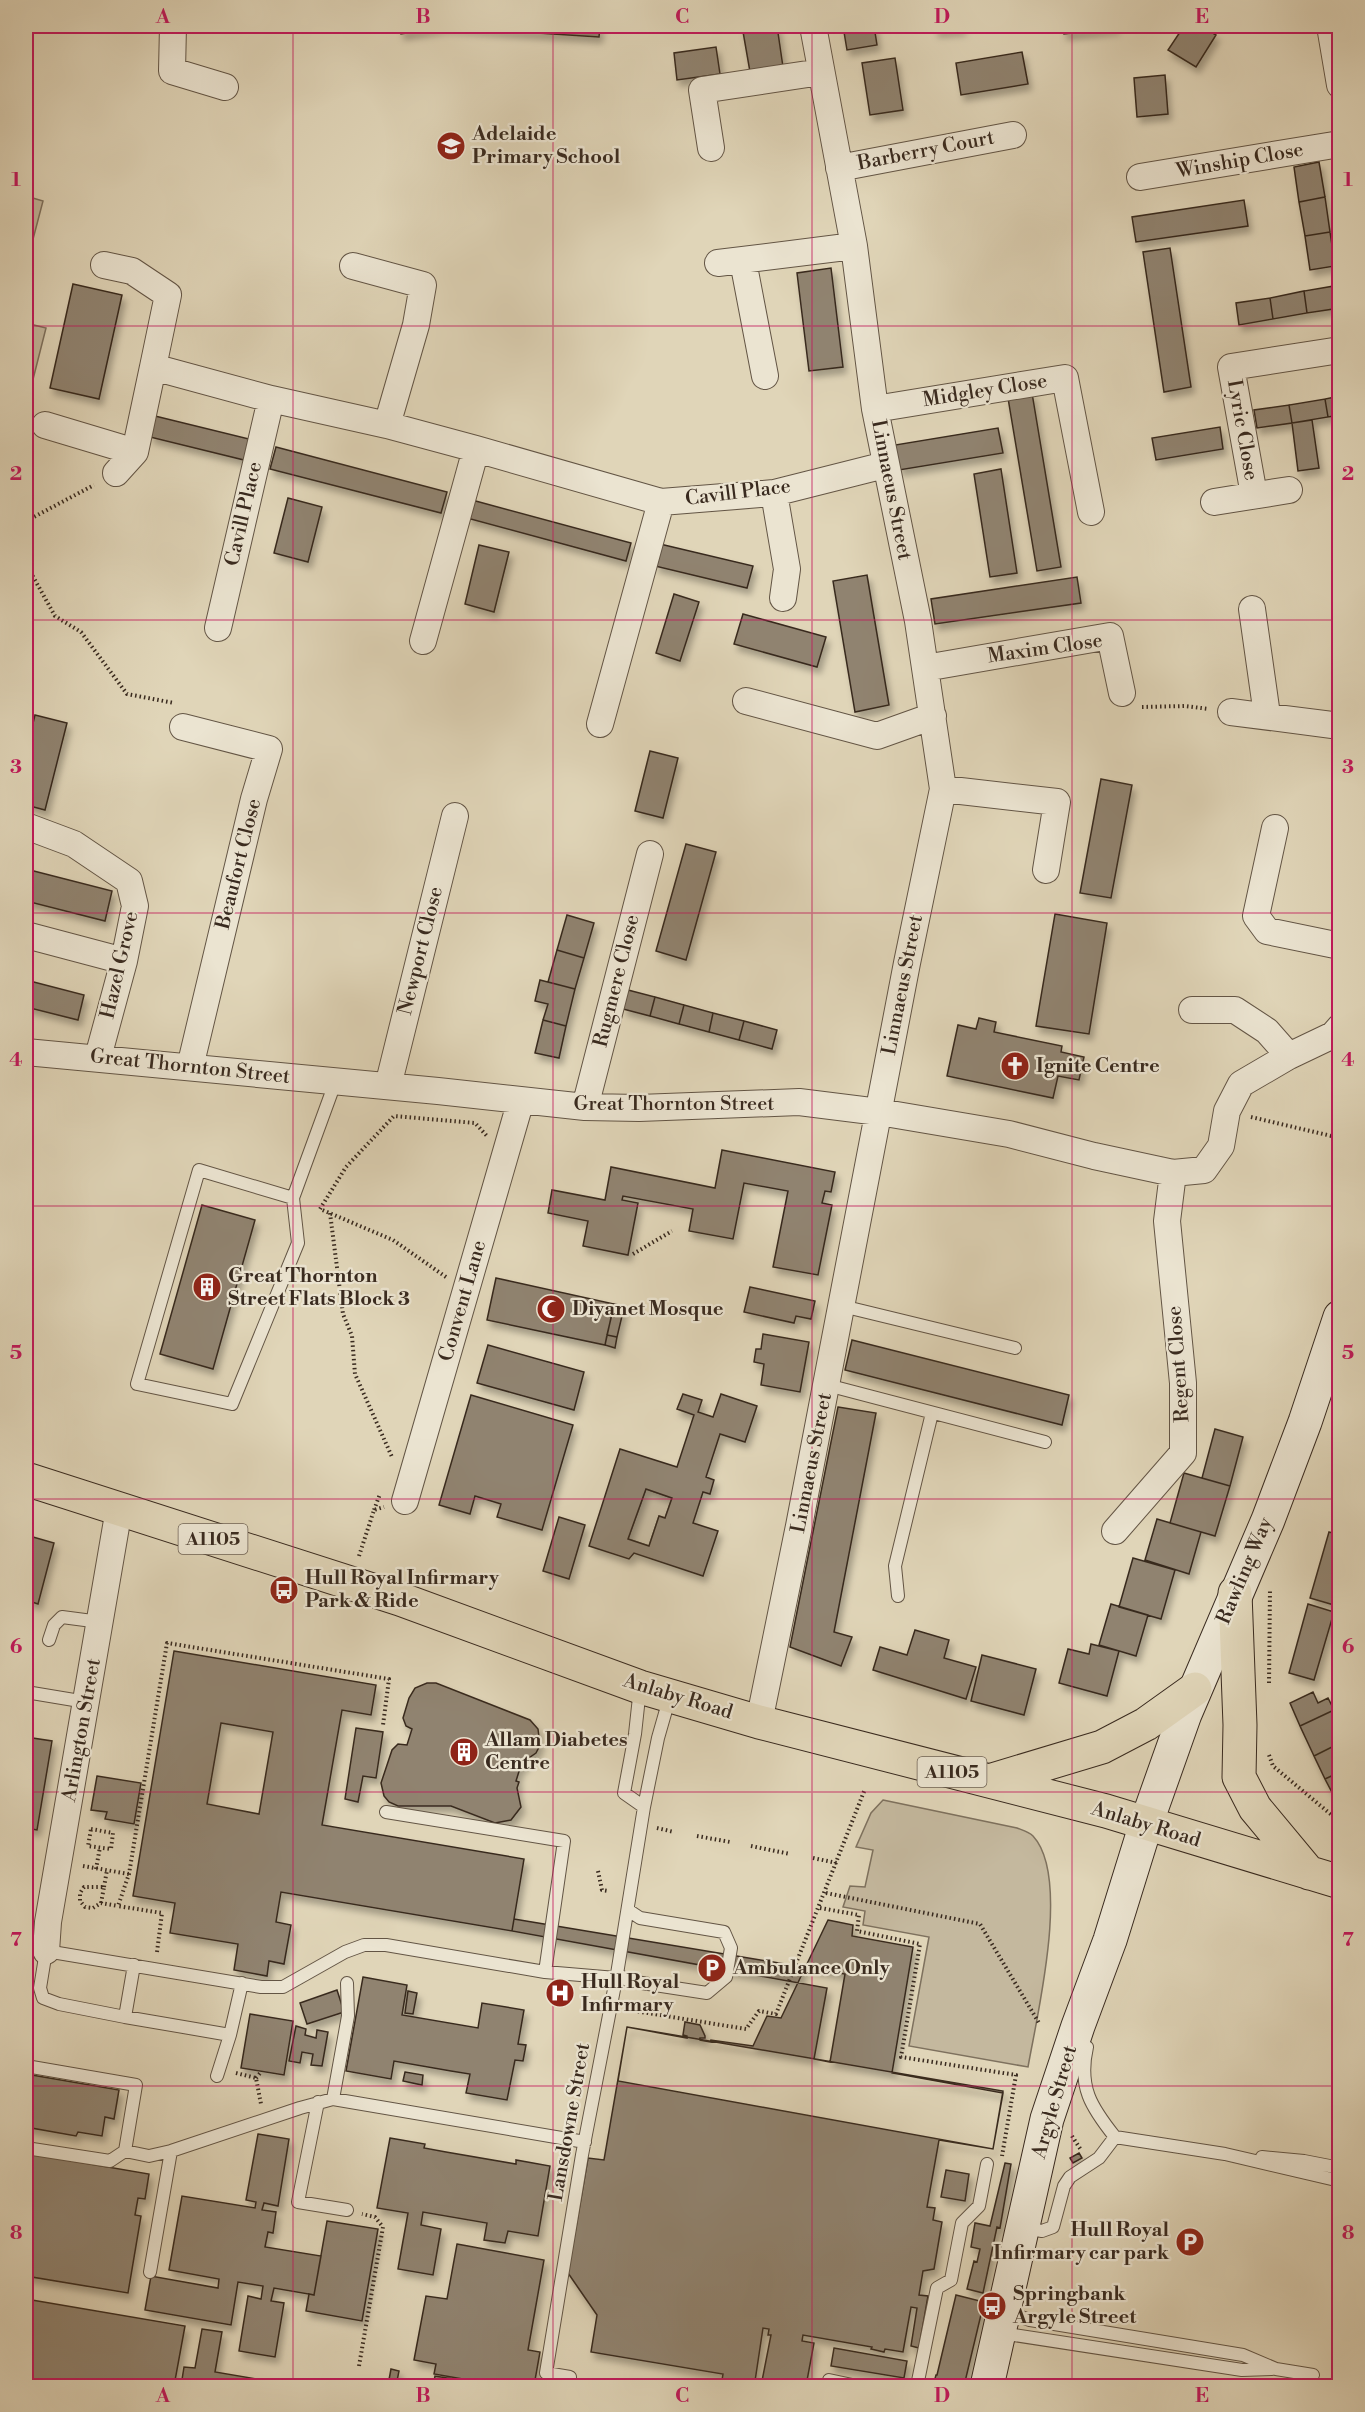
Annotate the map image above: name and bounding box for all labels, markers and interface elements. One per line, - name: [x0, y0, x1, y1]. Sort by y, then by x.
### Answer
- text: A: [155, 5, 171, 30]
- text: B: [415, 5, 431, 30]
- text: C: [675, 5, 689, 30]
- text: D: [934, 5, 950, 30]
- text: E: [1195, 5, 1209, 30]
- place label: Adelaide Primary School: [471, 122, 621, 170]
- street label: Barberry Court: [854, 125, 997, 177]
- school or university icon: Adelaide Primary School: [435, 130, 467, 162]
- street label: Winship Close: [1173, 138, 1306, 185]
- text: 1: [11, 168, 21, 193]
- text: 1: [1343, 168, 1353, 193]
- street label: Midgley Close: [921, 369, 1049, 413]
- street label: Lyric Close: [1221, 378, 1263, 482]
- street label: Linnaeus Street: [865, 418, 917, 562]
- street label: Cavill Place: [220, 459, 268, 569]
- text: 2: [10, 462, 22, 487]
- text: 2: [1342, 462, 1354, 487]
- street label: Cavill Place: [684, 474, 792, 512]
- street label: Maxim Close: [986, 629, 1104, 669]
- text: 3: [10, 755, 22, 780]
- text: 3: [1342, 755, 1354, 780]
- street label: Beaufort Close: [210, 796, 267, 933]
- street label: Newport Close: [393, 884, 449, 1018]
- street label: Hazel Grove: [95, 909, 145, 1021]
- street label: Rugmere Close: [588, 912, 646, 1050]
- street label: Linnaeus Street: [877, 913, 929, 1057]
- street label: Great Thornton Street: [89, 1044, 291, 1090]
- text: 4: [9, 1048, 23, 1073]
- text: 4: [1341, 1048, 1355, 1073]
- church icon: Ignite Centre: [999, 1050, 1031, 1082]
- place label: Ignite Centre: [1036, 1054, 1160, 1079]
- street label: Great Thornton Street: [574, 1092, 774, 1117]
- street label: Convent Lane: [434, 1237, 492, 1365]
- place label: Great Thornton Street Flats Block 3: [228, 1264, 410, 1312]
- building icon: Great Thornton Street Flats Block 3: [191, 1271, 223, 1303]
- mosque icon: Diyanet Mosque: [535, 1293, 567, 1325]
- place label: Diyanet Mosque: [572, 1297, 724, 1322]
- street label: Regent Close: [1162, 1305, 1196, 1423]
- text: 5: [10, 1341, 22, 1366]
- text: 5: [1342, 1341, 1354, 1366]
- street label: Linnaeus Street: [786, 1391, 838, 1535]
- street label: Rawling Way: [1211, 1514, 1279, 1628]
- road number: A1105: [178, 1524, 248, 1554]
- place label: Hull Royal Infirmary Park & Ride: [305, 1566, 500, 1614]
- bus stop icon: Hull Royal Infirmary Park & Ride: [268, 1574, 300, 1606]
- text: 6: [10, 1635, 23, 1660]
- text: 6: [1342, 1635, 1355, 1660]
- street label: Arlington Street: [57, 1656, 107, 1805]
- street label: Anlaby Road: [619, 1668, 736, 1726]
- place label: Allam Diabetes Centre: [484, 1728, 628, 1776]
- building icon: Allam Diabetes Centre: [448, 1736, 480, 1768]
- road number: A1105: [918, 1757, 986, 1787]
- street label: Anlaby Road: [1087, 1796, 1204, 1854]
- text: 7: [10, 1928, 22, 1953]
- text: 7: [1342, 1928, 1354, 1953]
- parking icon: Ambulance Only: [696, 1952, 728, 1984]
- place label: Ambulance Only: [732, 1956, 891, 1981]
- place label: Hull Royal Infirmary: [581, 1970, 680, 2018]
- hospital icon: Hull Royal Infirmary: [544, 1977, 576, 2009]
- street label: Lansdowne Street: [544, 2041, 596, 2203]
- street label: Argyle Street: [1027, 2042, 1083, 2163]
- place label: Hull Royal Infirmary car park: [993, 2218, 1170, 2266]
- text: 8: [10, 2221, 23, 2246]
- text: 8: [1342, 2221, 1355, 2246]
- parking icon: Hull Royal Infirmary car park: [1174, 2226, 1206, 2258]
- place label: Springbank Argyle Street: [1012, 2282, 1137, 2330]
- bus stop icon: Springbank Argyle Street: [976, 2290, 1008, 2322]
- text: A: [155, 2384, 171, 2409]
- text: B: [415, 2384, 431, 2409]
- text: C: [675, 2384, 689, 2409]
- text: D: [934, 2384, 950, 2409]
- text: E: [1195, 2384, 1209, 2409]

